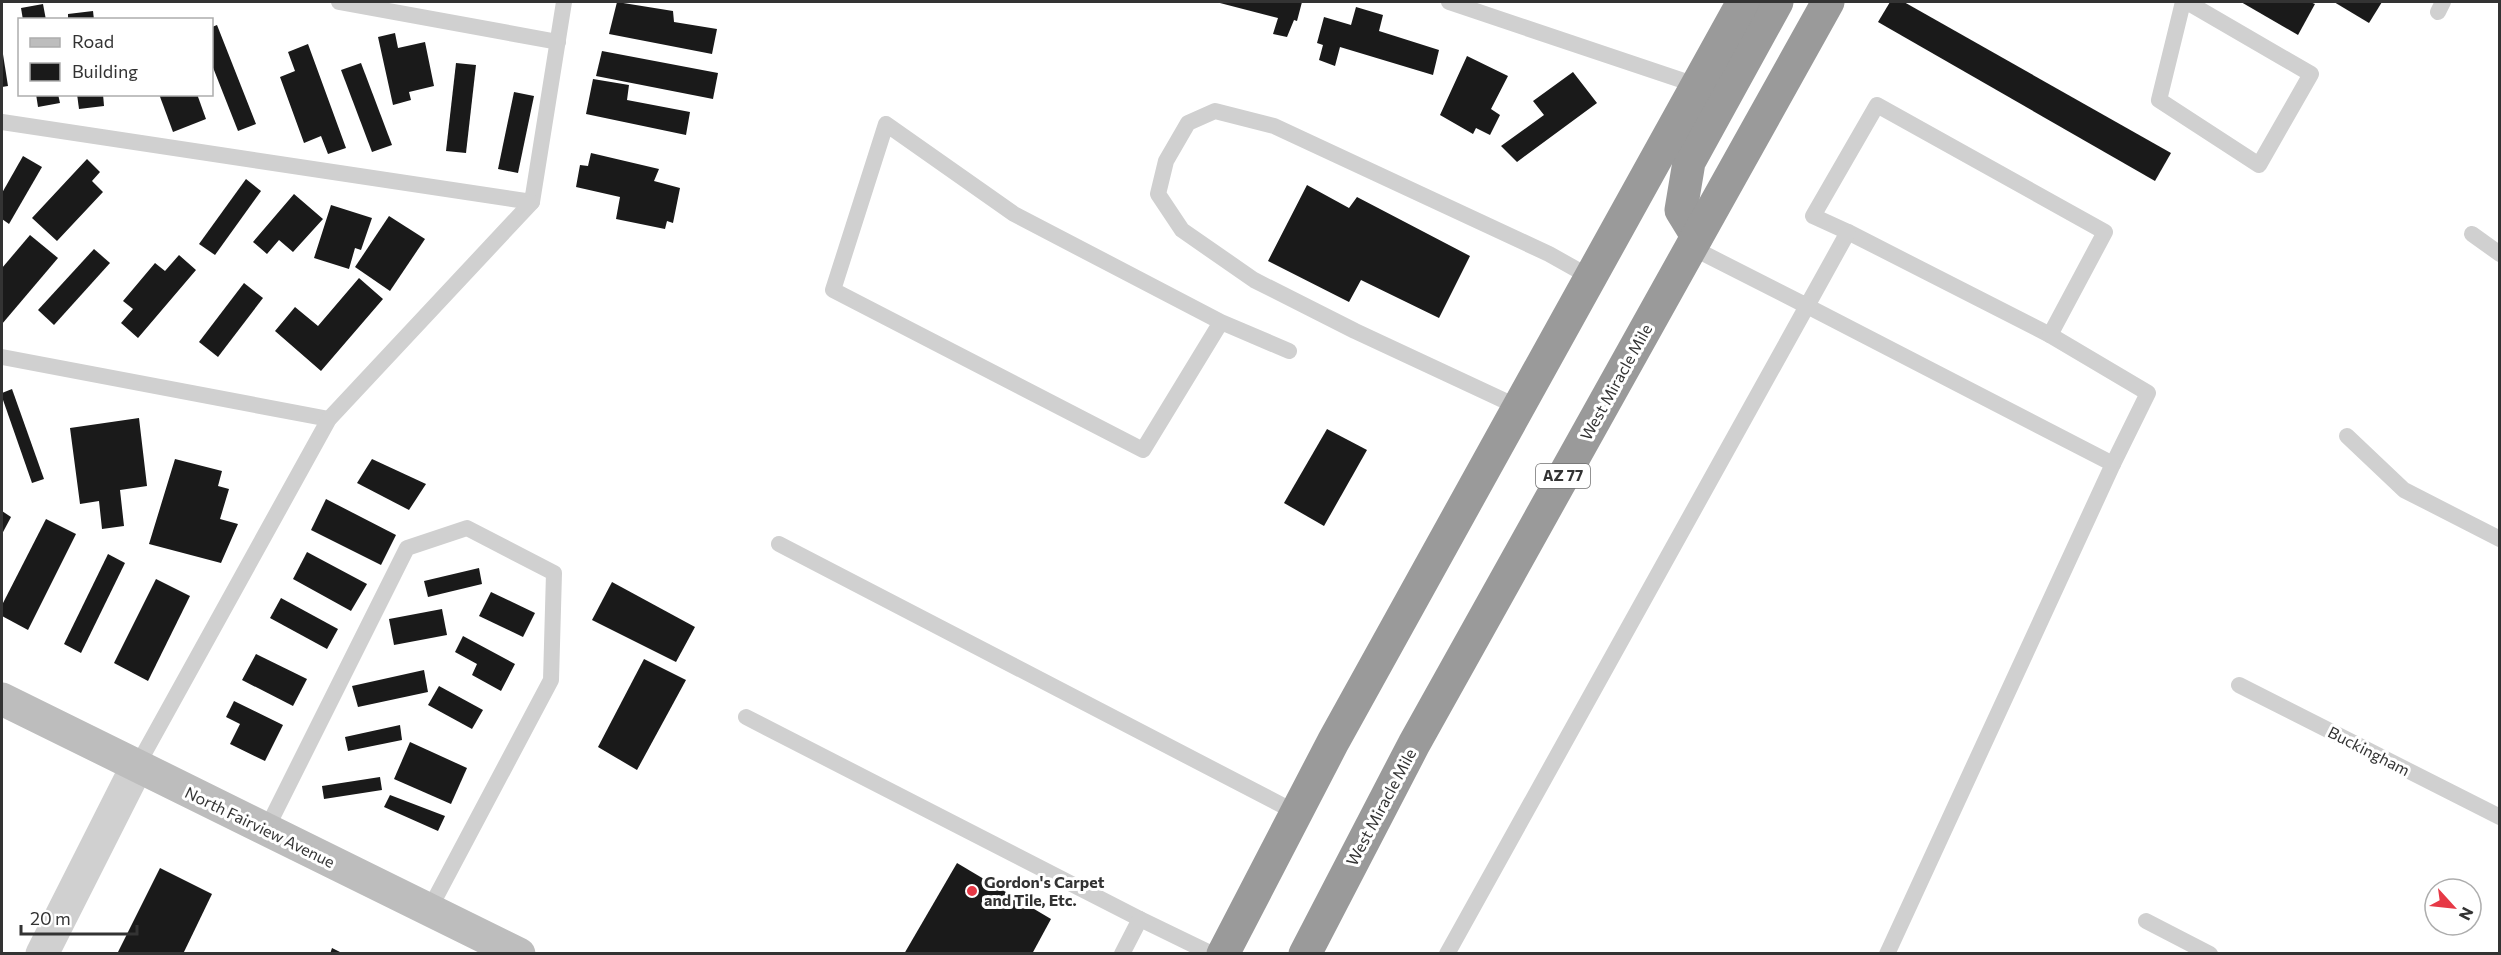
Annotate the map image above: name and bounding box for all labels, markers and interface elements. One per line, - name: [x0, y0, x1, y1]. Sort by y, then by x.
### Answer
- legend: [18, 18, 213, 96]
- text: Road: [72, 30, 114, 52]
- text: Building: [72, 60, 138, 82]
- street label: West Miracle Mile: [1576, 320, 1655, 443]
- road number: AZ 77: [1536, 464, 1590, 488]
- street label: Buckingham: [2325, 722, 2413, 779]
- street label: West Miracle Mile: [1342, 745, 1419, 869]
- street label: North Fairview Avenue: [182, 782, 338, 871]
- place label: Gordon's Carpet and Tile, Etc.: [984, 872, 1105, 909]
- north arrow: [2423, 877, 2483, 937]
- marker: Gordon's Carpet and Tile, Etc.: [965, 884, 979, 898]
- scale bar: [21, 898, 136, 936]
- text: N: [2456, 904, 2478, 924]
- text: 20 m: [30, 907, 71, 929]

